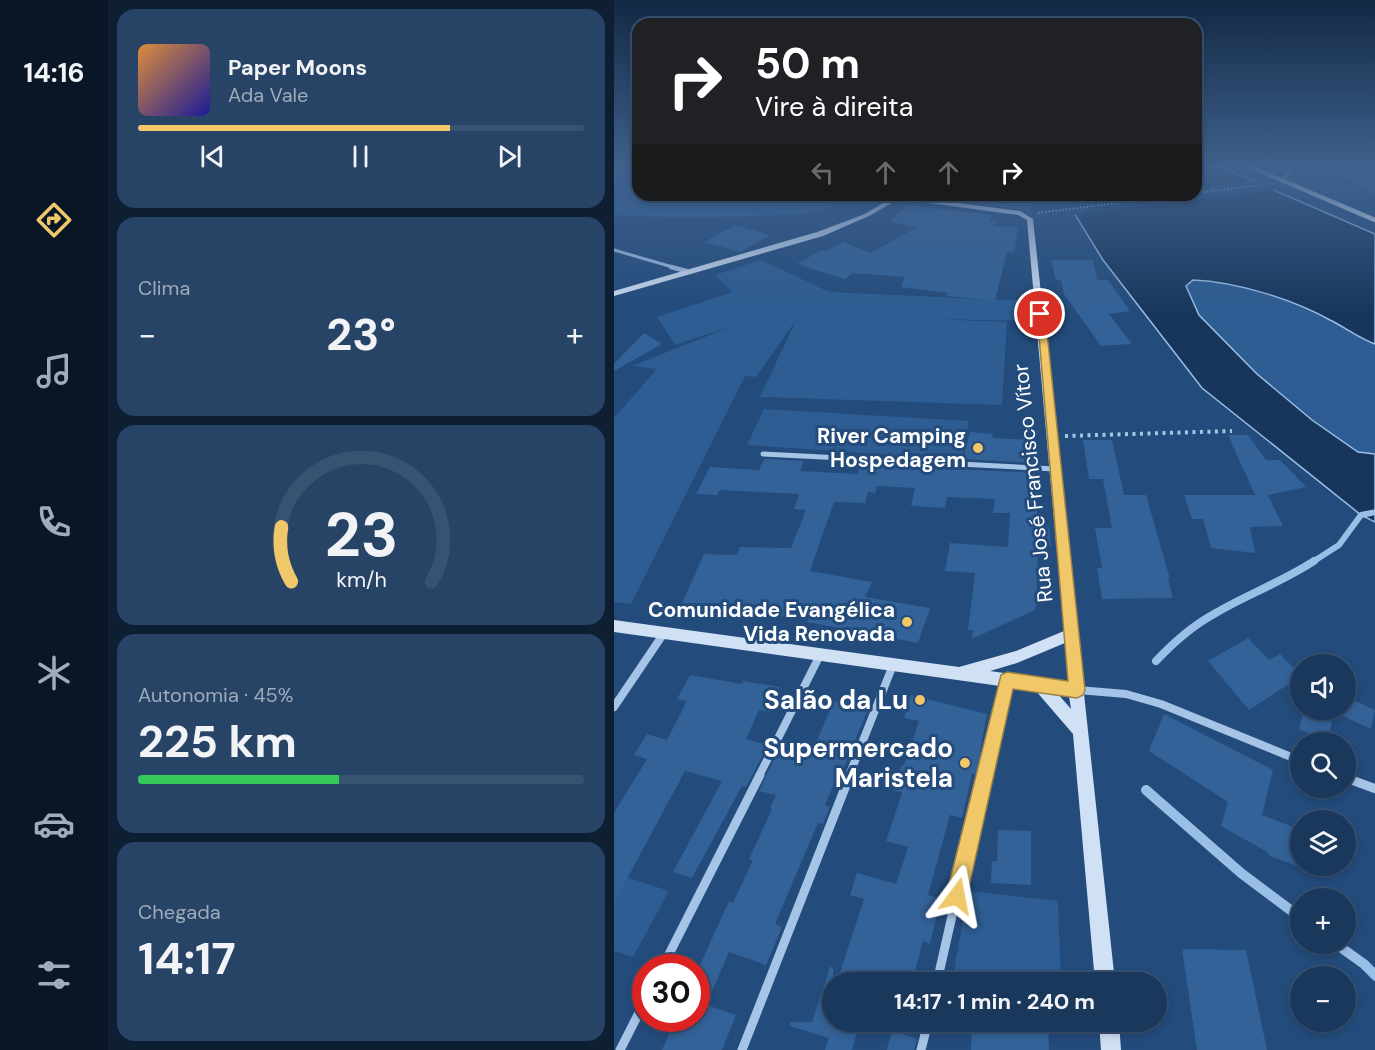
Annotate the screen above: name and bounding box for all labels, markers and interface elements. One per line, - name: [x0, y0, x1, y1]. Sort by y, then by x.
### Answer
- text: 50 m: [755, 36, 860, 91]
- icon: right: [656, 42, 734, 120]
- text: Paper Moons: [228, 53, 367, 82]
- text: 14:16: [23, 55, 85, 90]
- text: Ada Vale: [228, 82, 308, 108]
- text: Vire à direita: [755, 89, 913, 124]
- icon: previous: [196, 140, 229, 173]
- icon: pause: [344, 140, 377, 173]
- icon: next: [493, 140, 526, 173]
- icon: left: [806, 156, 839, 189]
- icon: ahead: [869, 156, 902, 189]
- icon: ahead: [932, 156, 965, 189]
- icon: right: [995, 156, 1028, 189]
- icon: directions: [33, 199, 75, 241]
- text: Clima: [138, 275, 190, 301]
- pin: [1014, 288, 1065, 339]
- icon: arrive: [1023, 297, 1056, 330]
- text: 23°: [326, 305, 396, 364]
- text: −: [138, 313, 156, 356]
- text: +: [566, 313, 584, 356]
- icon: music: [33, 350, 75, 392]
- street label: Rua José Francisco Vítor: [1007, 362, 1059, 604]
- place label: River Camping Hospedagem: [817, 422, 966, 474]
- marker: River Camping Hospedagem: [971, 441, 985, 455]
- text: 23: [324, 494, 398, 575]
- icon: phone: [33, 501, 75, 543]
- text: km/h: [336, 566, 386, 594]
- place label: Comunidade Evangélica Vida Renovada: [648, 596, 895, 648]
- marker: Comunidade Evangélica Vida Renovada: [900, 615, 914, 629]
- icon: climate: [33, 652, 75, 694]
- map controls: [1290, 654, 1356, 1032]
- button: sound: [1290, 654, 1356, 720]
- text: Autonomia · 45%: [138, 682, 293, 708]
- place label: Salão da Lu: [764, 683, 908, 717]
- marker: Salão da Lu: [913, 693, 927, 707]
- text: 225 km: [138, 712, 297, 771]
- place label: Supermercado Maristela: [764, 731, 953, 795]
- button: search: [1290, 732, 1356, 798]
- marker: Supermercado Maristela: [958, 756, 972, 770]
- icon: car: [33, 803, 75, 845]
- button: layers: [1290, 810, 1356, 876]
- position arrow: [925, 864, 989, 928]
- button: +: [1290, 888, 1356, 954]
- text: Chegada: [138, 899, 221, 925]
- text: 14:17: [138, 929, 236, 988]
- icon: filters: [33, 954, 75, 996]
- speed limit sign: 30: [632, 954, 710, 1032]
- button: −: [1290, 966, 1356, 1032]
- text: 14:17 · 1 min · 240 m: [894, 987, 1095, 1016]

